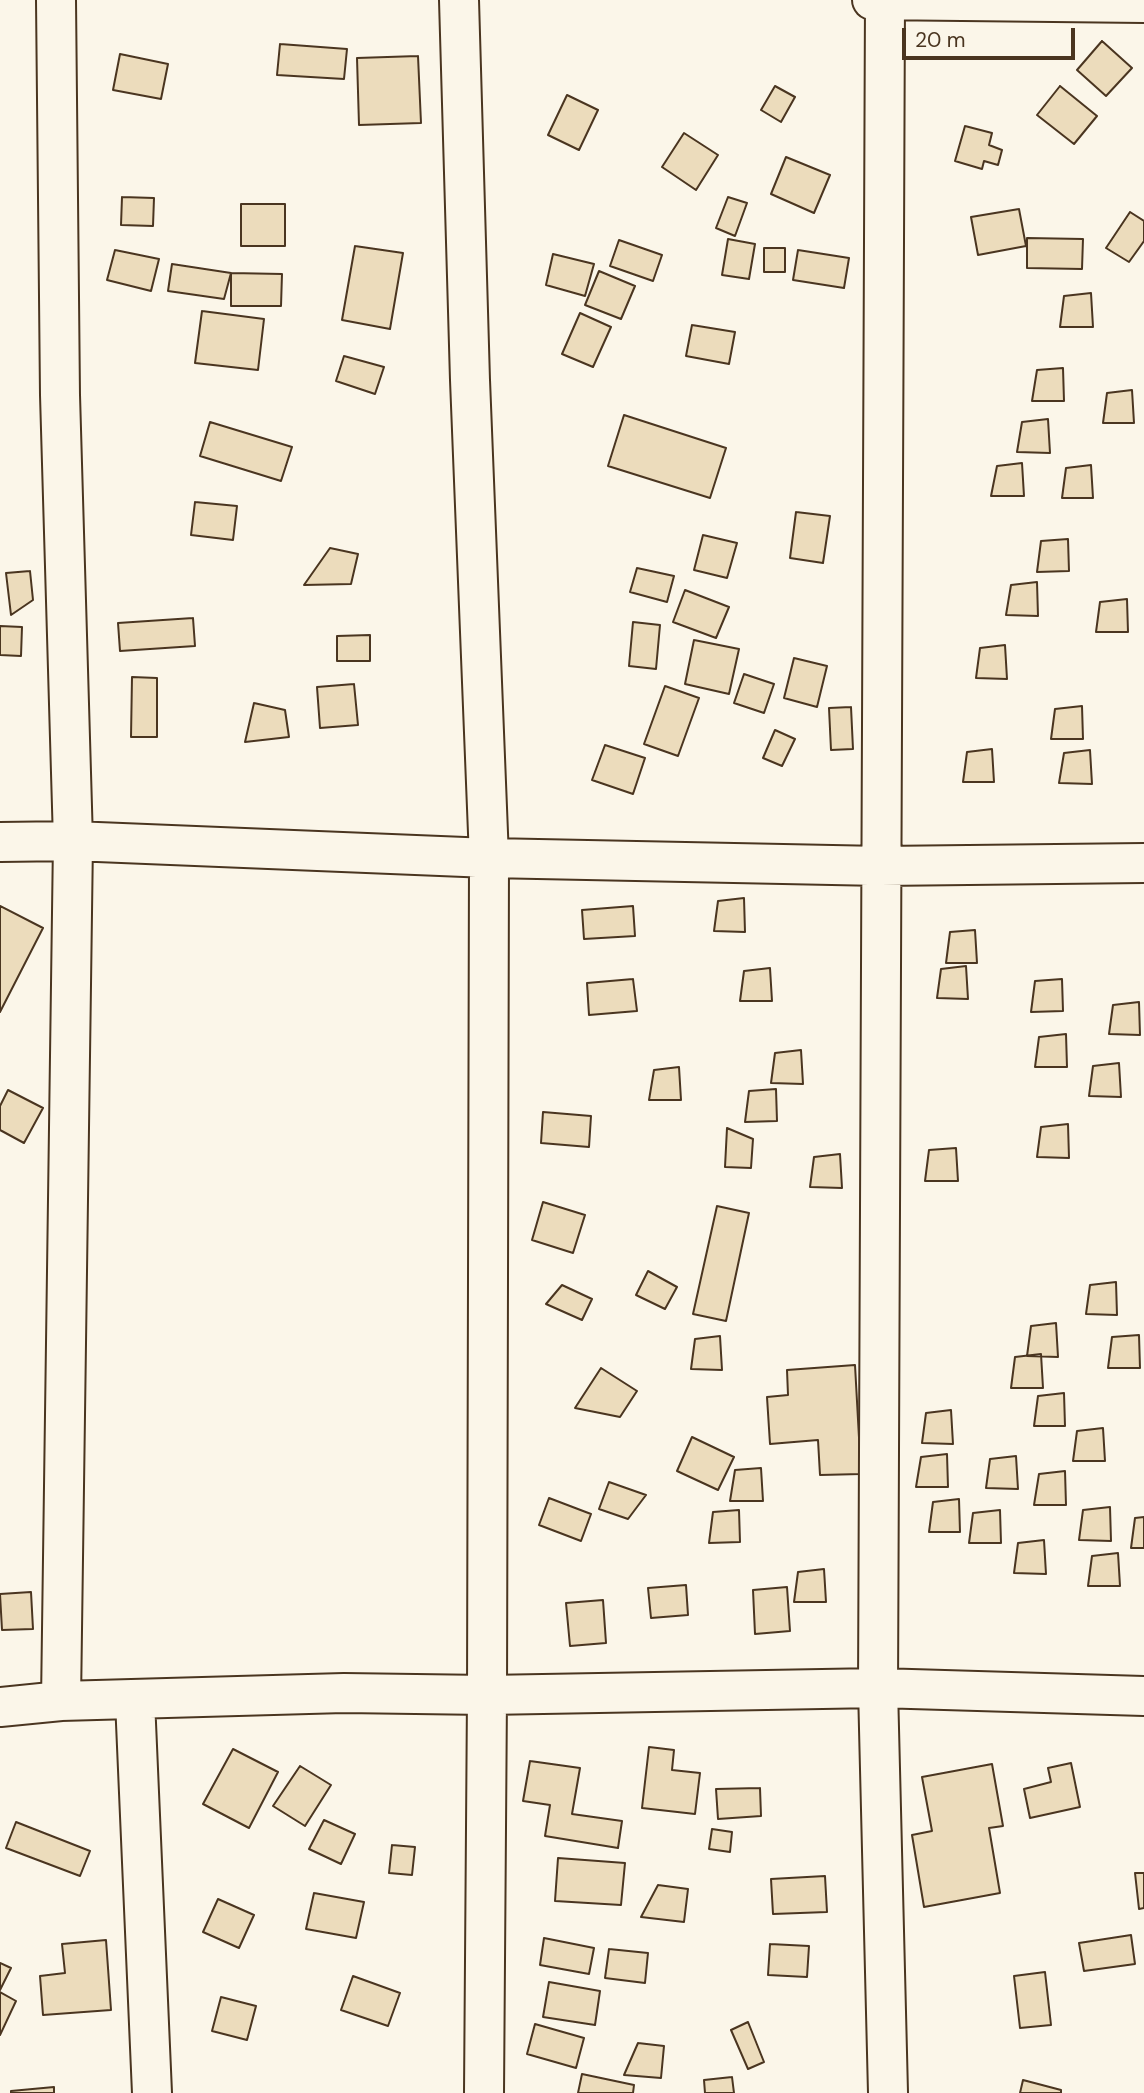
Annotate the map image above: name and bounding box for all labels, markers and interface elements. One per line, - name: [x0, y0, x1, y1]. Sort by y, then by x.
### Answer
- scale bar: [906, 14, 1079, 58]
- text: 20 m: [915, 26, 966, 54]

